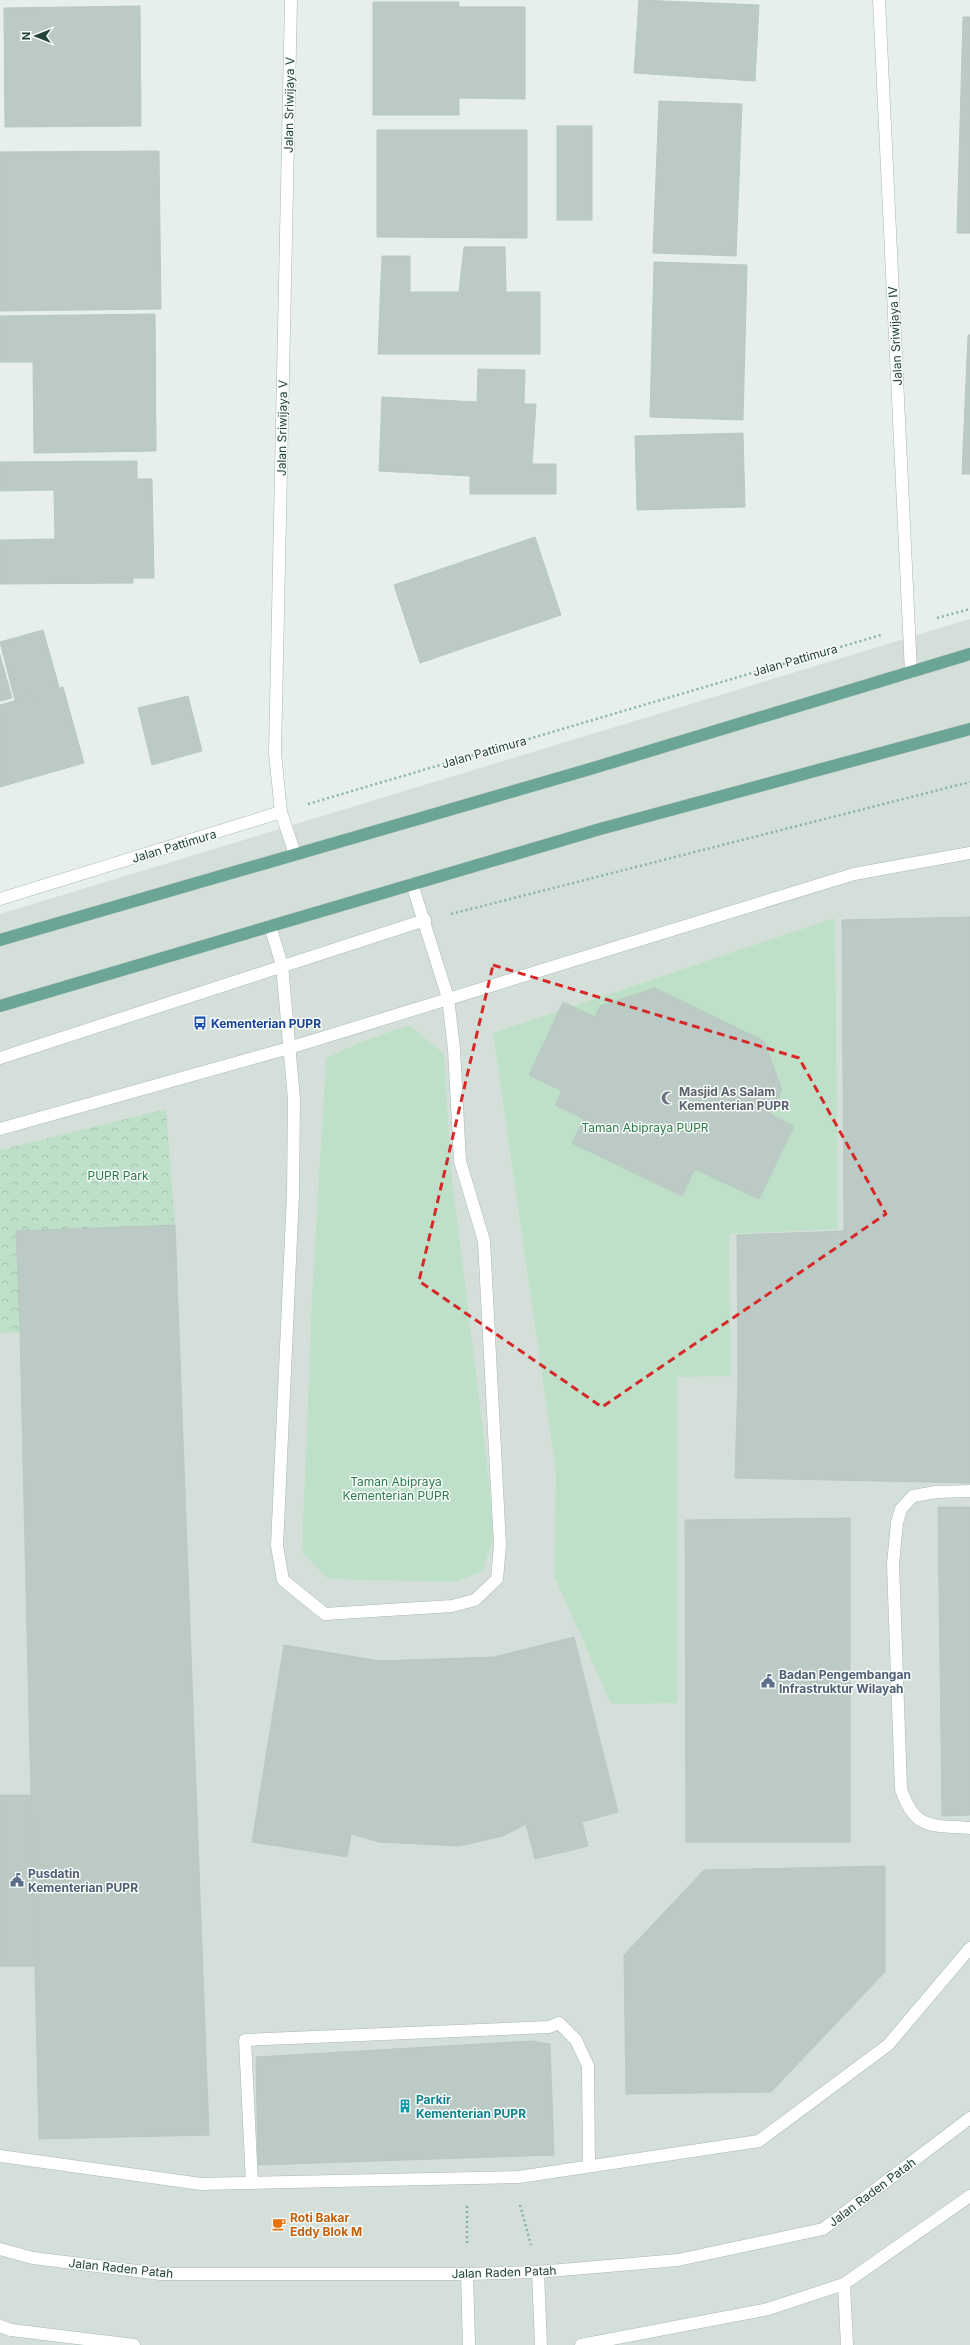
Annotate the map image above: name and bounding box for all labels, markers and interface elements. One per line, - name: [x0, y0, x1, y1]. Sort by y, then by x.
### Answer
- north arrow: [16, 16, 56, 56]
- text: N: [19, 32, 33, 40]
- street label: Jalan Sriwijaya V: [281, 57, 297, 153]
- street label: Jalan Sriwijaya IV: [885, 286, 905, 386]
- street label: Jalan Sriwijaya V: [274, 380, 290, 476]
- street label: Jalan Pattimura: [751, 641, 839, 679]
- street label: Jalan Pattimura: [440, 733, 528, 771]
- street label: Jalan Pattimura: [130, 826, 218, 866]
- bus stop icon: Kementerian PUPR: [192, 1015, 208, 1031]
- place label: Kementerian PUPR: [211, 1016, 321, 1031]
- place label: Masjid As Salam Kementerian PUPR: [679, 1084, 789, 1113]
- mosque icon: Masjid As Salam Kementerian PUPR: [660, 1090, 676, 1106]
- park label: Taman Abipraya PUPR: [581, 1120, 709, 1135]
- park label: PUPR Park: [87, 1168, 149, 1183]
- park label: Taman Abipraya Kementerian PUPR: [343, 1474, 450, 1503]
- place label: Badan Pengembangan Infrastruktur Wilayah: [779, 1667, 911, 1696]
- public building icon: Badan Pengembangan Infrastruktur Wilayah: [760, 1673, 776, 1689]
- place label: Pusdatin Kementerian PUPR: [28, 1866, 138, 1895]
- public building icon: Pusdatin Kementerian PUPR: [9, 1872, 25, 1888]
- place label: Parkir Kementerian PUPR: [416, 2092, 526, 2121]
- building icon: Parkir Kementerian PUPR: [397, 2098, 413, 2114]
- street label: Jalan Raden Patah: [826, 2154, 918, 2230]
- place label: Roti Bakar Eddy Blok M: [290, 2210, 362, 2239]
- cafe icon: Roti Bakar Eddy Blok M: [271, 2216, 287, 2232]
- street label: Jalan Raden Patah: [68, 2255, 174, 2281]
- street label: Jalan Raden Patah: [451, 2263, 557, 2281]

